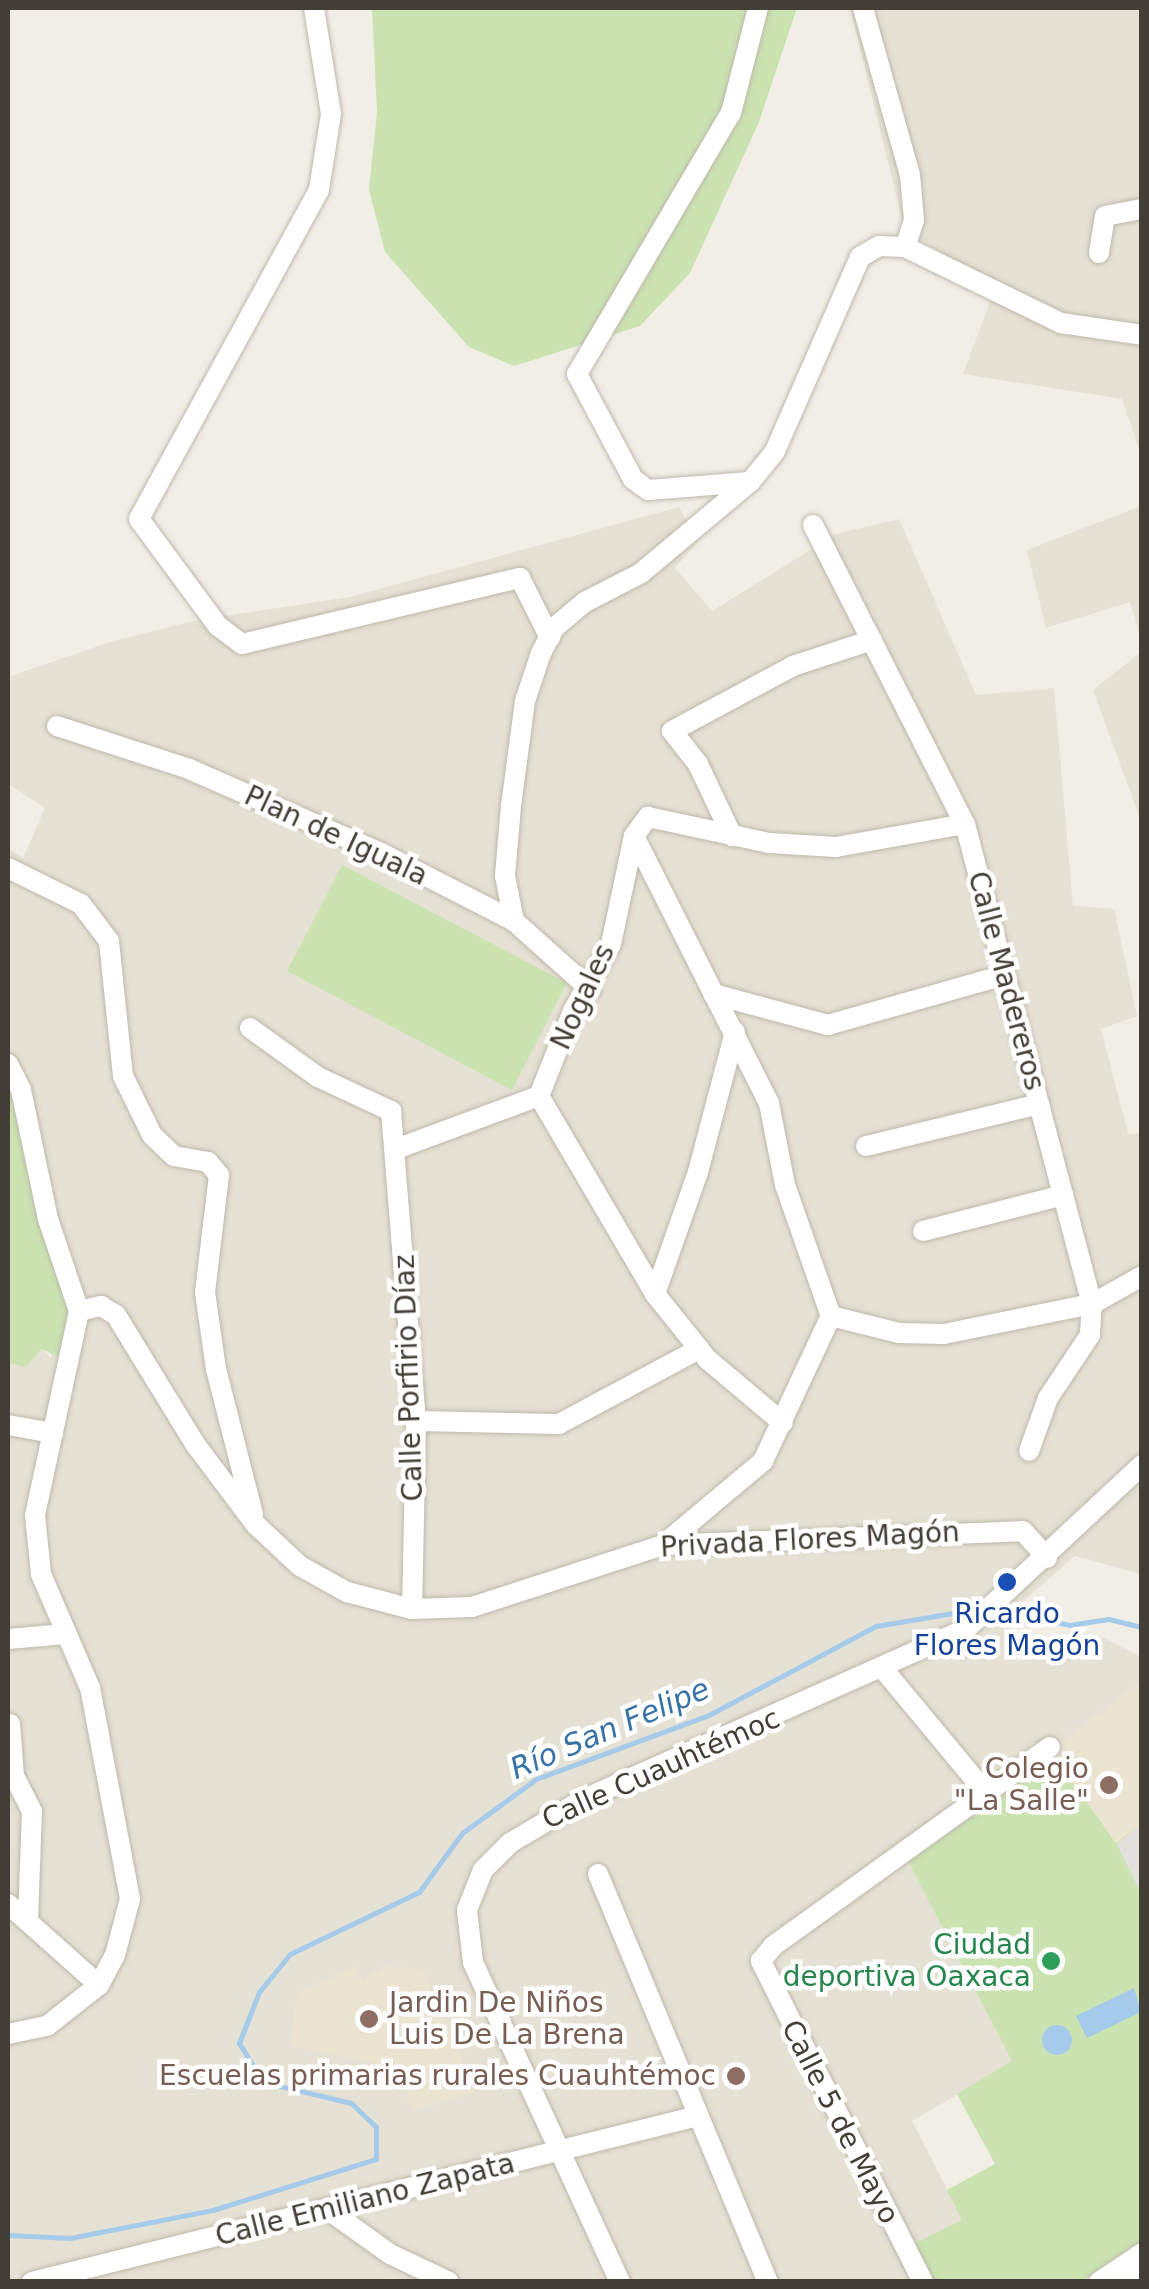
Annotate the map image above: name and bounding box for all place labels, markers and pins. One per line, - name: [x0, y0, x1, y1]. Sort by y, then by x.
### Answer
- marker: Ricardo Flores Magón: [996, 1571, 1018, 1593]
- place label: Ricardo Flores Magón: [914, 1597, 1100, 1663]
- place label: Colegio "La Salle": [954, 1752, 1089, 1818]
- marker: Colegio "La Salle": [1098, 1774, 1120, 1796]
- place label: Ciudad deportiva Oaxaca: [783, 1928, 1031, 1994]
- marker: Ciudad deportiva Oaxaca: [1040, 1950, 1062, 1972]
- place label: Jardin De Niños Luis De La Brena: [389, 1986, 625, 2052]
- marker: Jardin De Niños Luis De La Brena: [358, 2008, 380, 2030]
- place label: Escuelas primarias rurales Cuauhtémoc: [159, 2059, 716, 2093]
- marker: Escuelas primarias rurales Cuauhtémoc: [725, 2065, 747, 2087]

